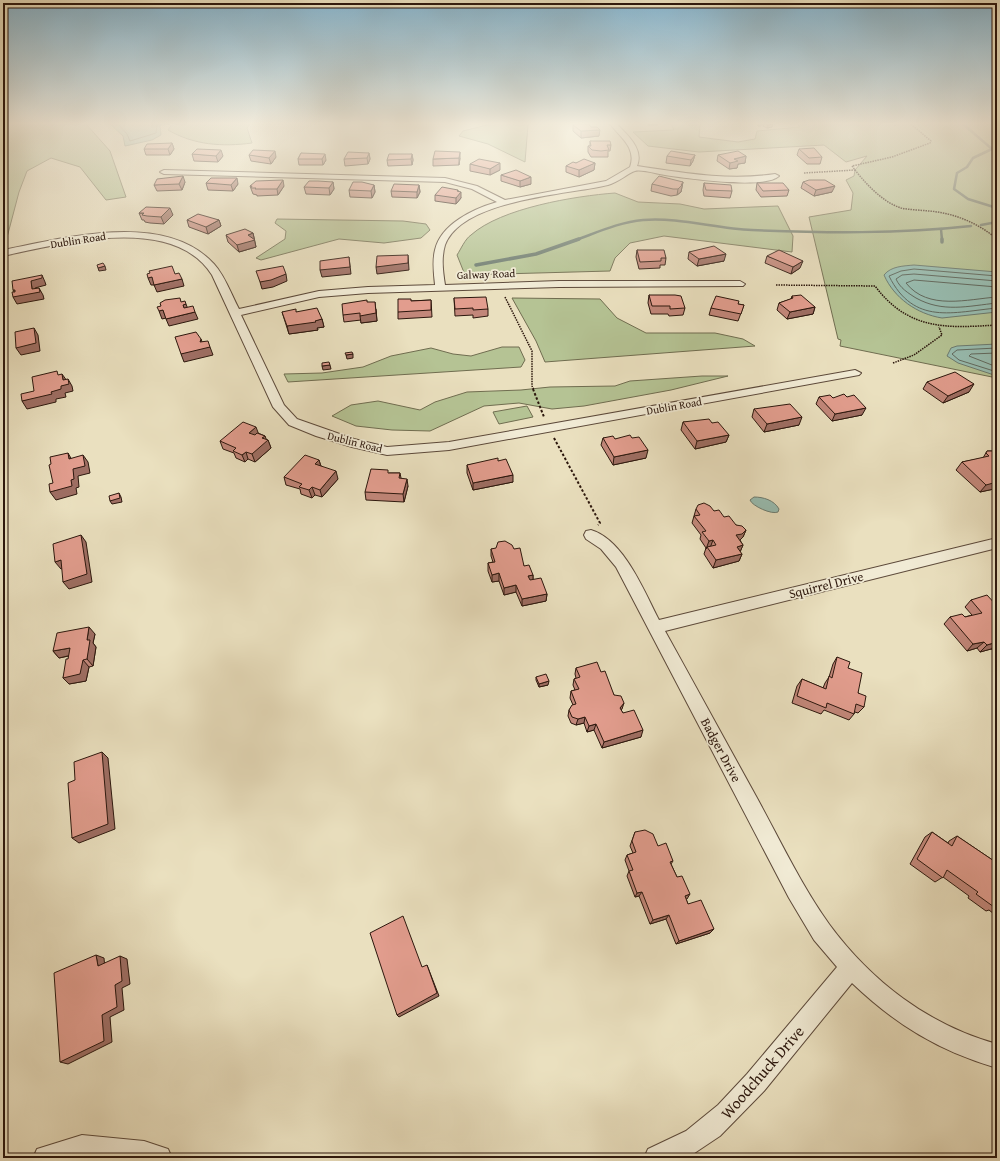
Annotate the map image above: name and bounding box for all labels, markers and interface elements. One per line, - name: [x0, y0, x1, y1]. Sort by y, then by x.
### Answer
- street label: Dublin Road: [49, 228, 107, 252]
- street label: Galway Road: [456, 265, 516, 283]
- street label: Dublin Road: [645, 393, 703, 419]
- street label: Dublin Road: [326, 427, 384, 457]
- street label: Squirrel Drive: [787, 567, 865, 603]
- street label: Badger Drive: [696, 714, 746, 786]
- street label: Woodchuck Drive: [715, 1020, 809, 1124]

